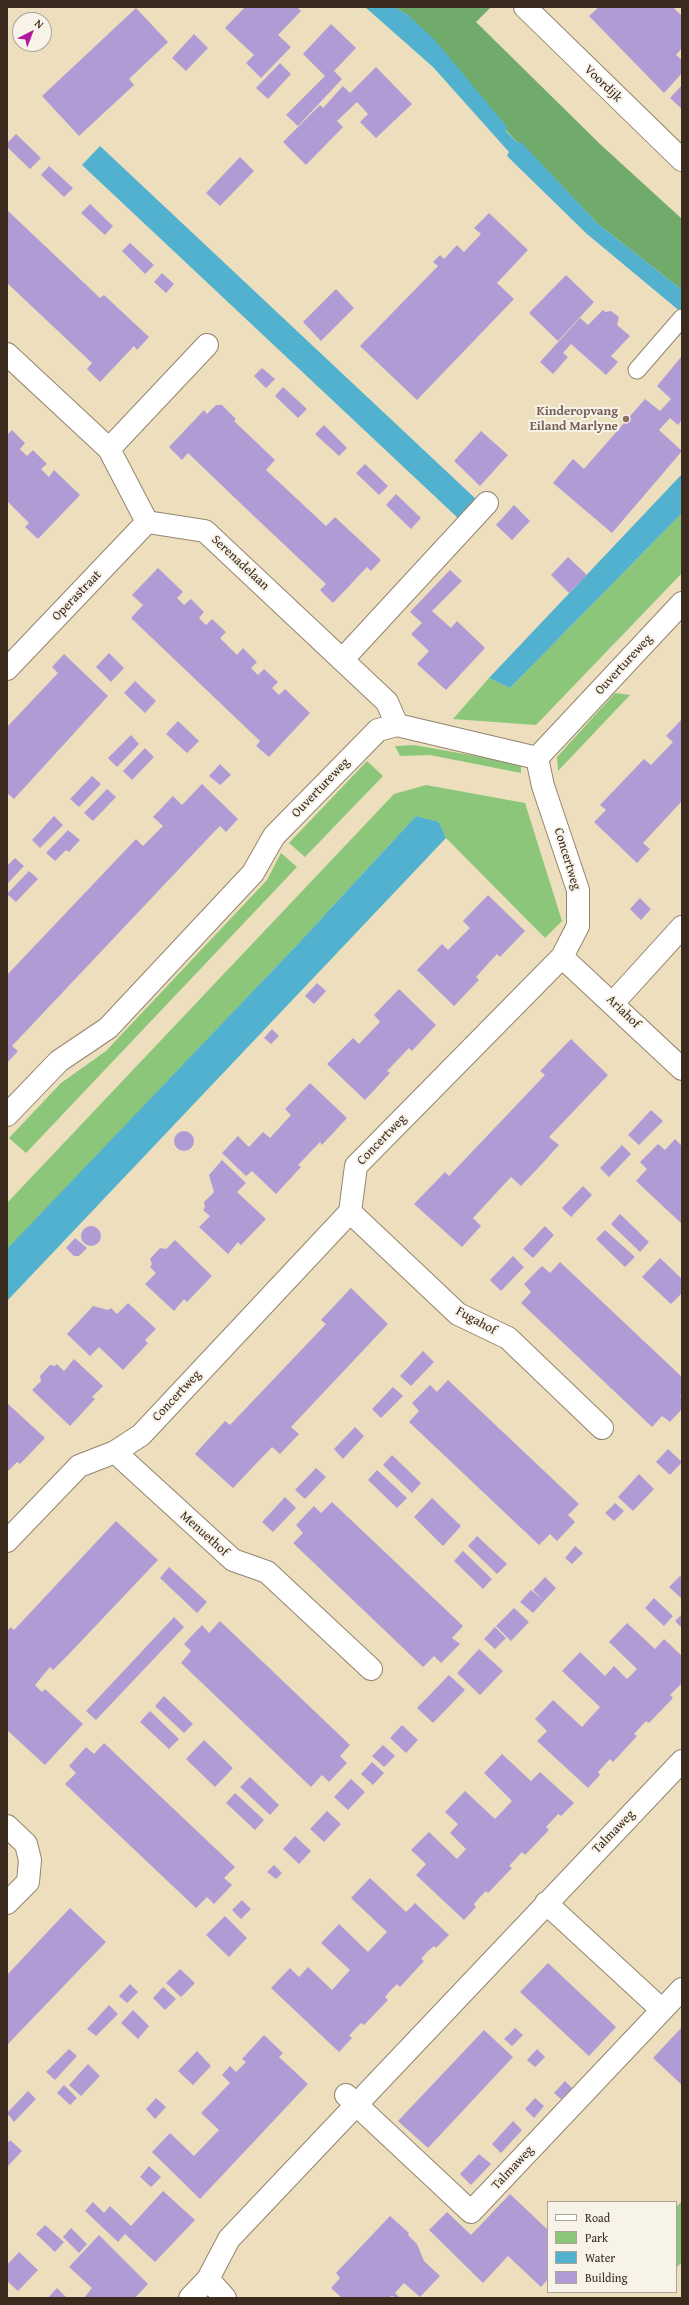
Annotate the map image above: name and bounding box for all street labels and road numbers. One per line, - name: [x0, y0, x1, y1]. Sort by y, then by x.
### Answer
- street label: Voordijk: [581, 62, 625, 106]
- street label: Serenadelaan: [208, 532, 272, 594]
- street label: Operastraat: [49, 567, 105, 625]
- street label: Ouvertureweg: [592, 632, 656, 698]
- street label: Ouvertureweg: [289, 755, 353, 821]
- street label: Concertweg: [550, 826, 584, 892]
- street label: Ariahof: [603, 992, 643, 1032]
- street label: Concertweg: [354, 1111, 410, 1169]
- street label: Fugahof: [453, 1303, 499, 1339]
- street label: Concertweg: [149, 1367, 205, 1425]
- street label: Menuethof: [177, 1508, 231, 1560]
- street label: Talmaweg: [589, 1807, 639, 1857]
- street label: Talmaweg: [489, 2143, 537, 2193]

